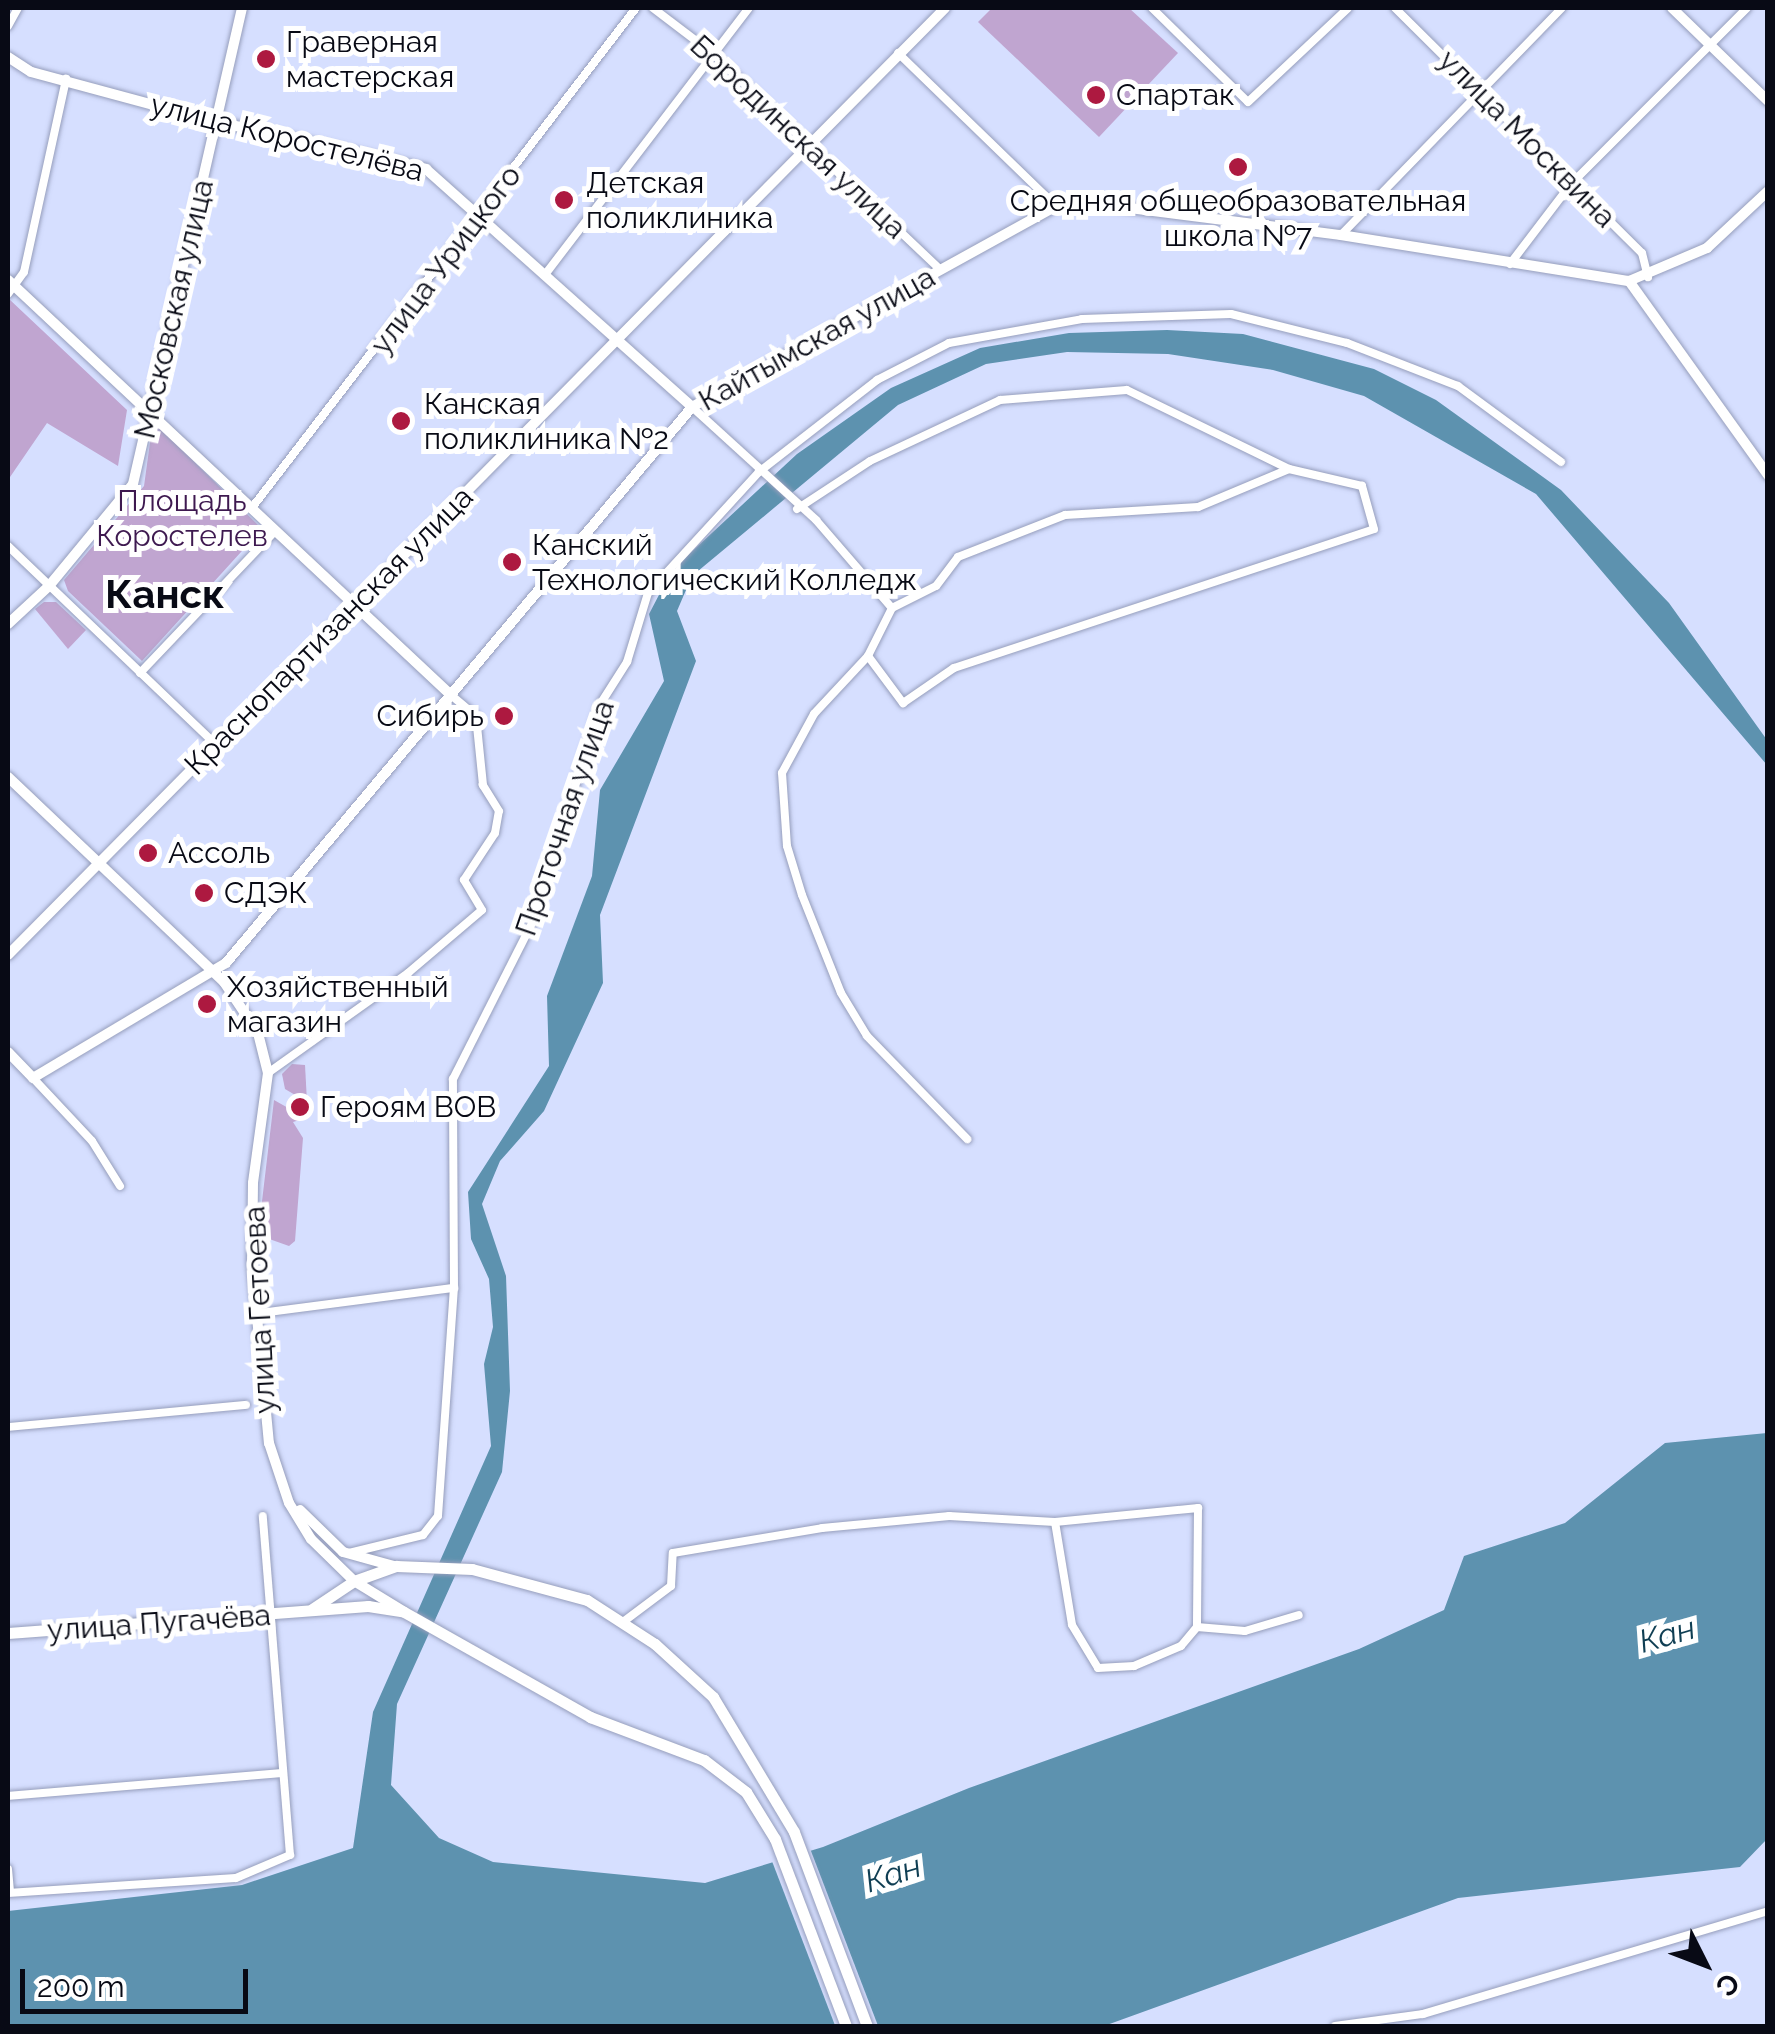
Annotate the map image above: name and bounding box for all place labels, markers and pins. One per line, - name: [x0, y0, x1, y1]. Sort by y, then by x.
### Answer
- place label: Граверная мастерская: [286, 24, 454, 94]
- marker: Граверная мастерская: [255, 48, 277, 70]
- place label: Спартак: [1116, 77, 1235, 113]
- marker: Спартак: [1085, 84, 1107, 106]
- marker: Средняя общеобразовательная школа №7: [1227, 156, 1249, 178]
- place label: Детская поликлиника: [586, 165, 773, 236]
- place label: Средняя общеобразовательная школа №7: [1010, 183, 1466, 254]
- marker: Детская поликлиника: [551, 187, 577, 213]
- place label: Канская поликлиника №2: [424, 386, 669, 456]
- marker: Канская поликлиника №2: [388, 408, 414, 434]
- place label: Канский Технологический Колледж: [532, 527, 917, 598]
- marker: Канский Технологический Колледж: [501, 551, 523, 573]
- place label: Сибирь: [376, 698, 484, 734]
- marker: Сибирь: [493, 705, 515, 727]
- place label: Ассоль: [168, 835, 270, 871]
- marker: Ассоль: [137, 842, 159, 864]
- place label: СДЭК: [224, 875, 307, 911]
- marker: СДЭК: [193, 882, 215, 904]
- place label: Хозяйственный магазин: [227, 969, 449, 1040]
- marker: Хозяйственный магазин: [196, 993, 218, 1015]
- place label: Героям ВОВ: [320, 1089, 496, 1125]
- marker: Героям ВОВ: [289, 1096, 311, 1118]

